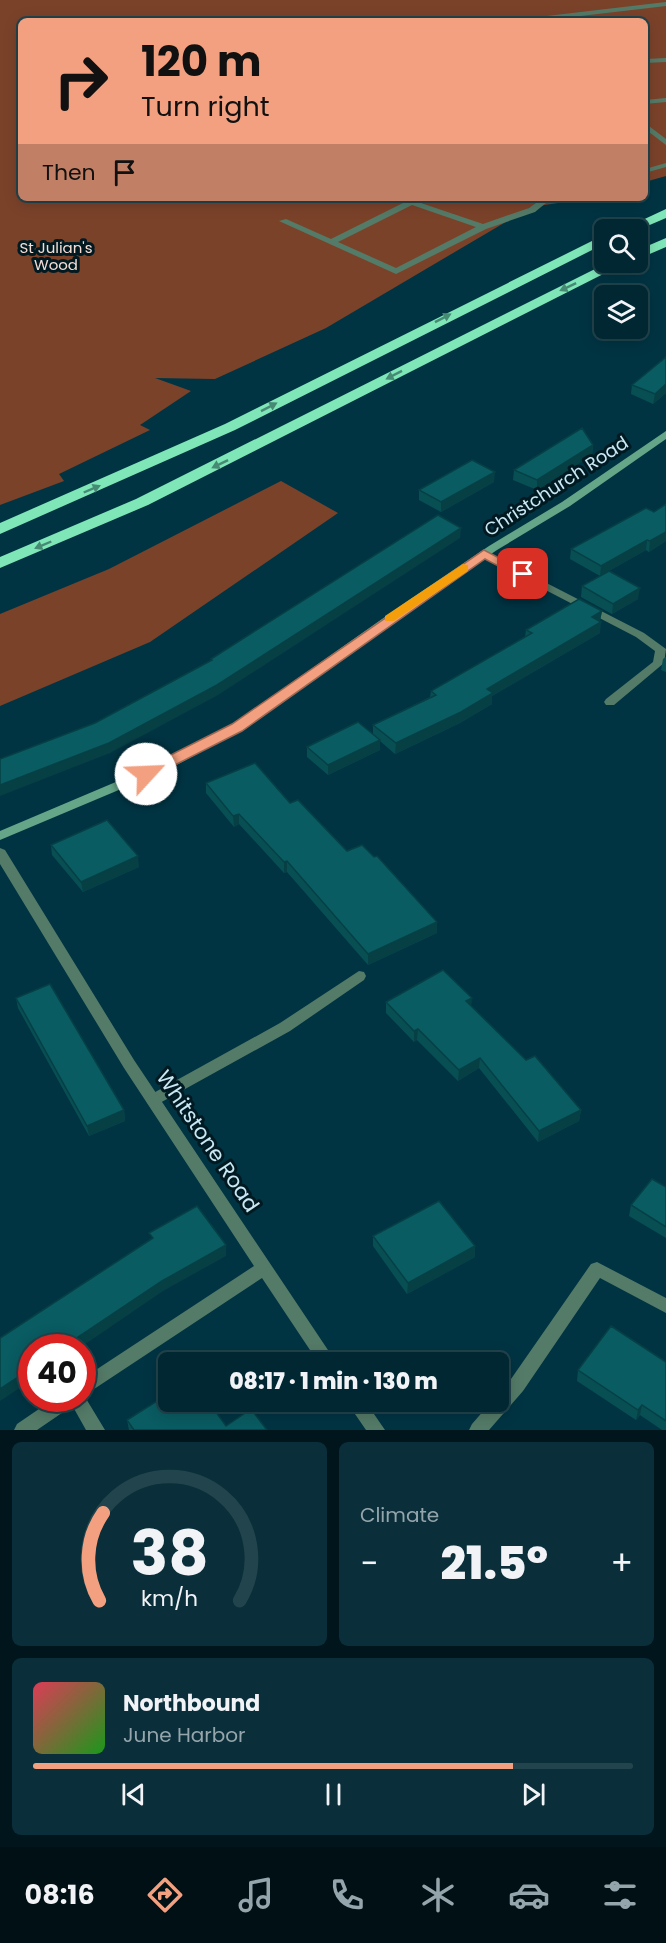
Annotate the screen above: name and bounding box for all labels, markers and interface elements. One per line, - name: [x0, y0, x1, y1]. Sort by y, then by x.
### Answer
- text: 120 m: [141, 32, 262, 91]
- icon: right: [42, 42, 120, 120]
- text: Turn right: [141, 88, 270, 125]
- icon: arrive: [108, 156, 141, 189]
- text: Then: [42, 157, 96, 188]
- map controls: [594, 219, 648, 339]
- button: search: [594, 219, 648, 273]
- park label: St Julian's Wood: [19, 237, 93, 275]
- one-way arrow: [559, 282, 577, 292]
- button: layers: [594, 285, 648, 339]
- one-way arrow: [434, 314, 451, 323]
- one-way arrow: [386, 370, 403, 380]
- one-way arrow: [261, 402, 278, 412]
- street label: Christchurch Road: [479, 430, 633, 542]
- one-way arrow: [212, 459, 229, 468]
- one-way arrow: [84, 484, 102, 494]
- one-way arrow: [34, 540, 52, 550]
- pin: [497, 548, 548, 599]
- icon: arrive: [506, 557, 539, 590]
- position arrow: [114, 742, 178, 806]
- street label: Whitstone Road: [150, 1064, 266, 1218]
- speed limit sign: 40: [18, 1334, 96, 1412]
- text: 08:17 · 1 min · 130 m: [229, 1366, 438, 1397]
- text: Climate: [360, 1501, 439, 1529]
- text: 38: [130, 1509, 209, 1597]
- text: 21.5°: [441, 1532, 548, 1595]
- text: −: [360, 1540, 378, 1587]
- text: +: [610, 1540, 633, 1587]
- text: km/h: [141, 1583, 198, 1614]
- text: Northbound: [123, 1688, 260, 1719]
- text: June Harbor: [123, 1721, 246, 1749]
- icon: previous: [117, 1778, 150, 1811]
- icon: pause: [317, 1778, 350, 1811]
- icon: next: [517, 1778, 550, 1811]
- icon: directions: [144, 1874, 186, 1916]
- icon: music: [235, 1874, 277, 1916]
- icon: phone: [326, 1874, 368, 1916]
- icon: climate: [417, 1874, 459, 1916]
- icon: car: [508, 1874, 550, 1916]
- icon: filters: [599, 1874, 641, 1916]
- text: 08:16: [25, 1876, 95, 1913]

